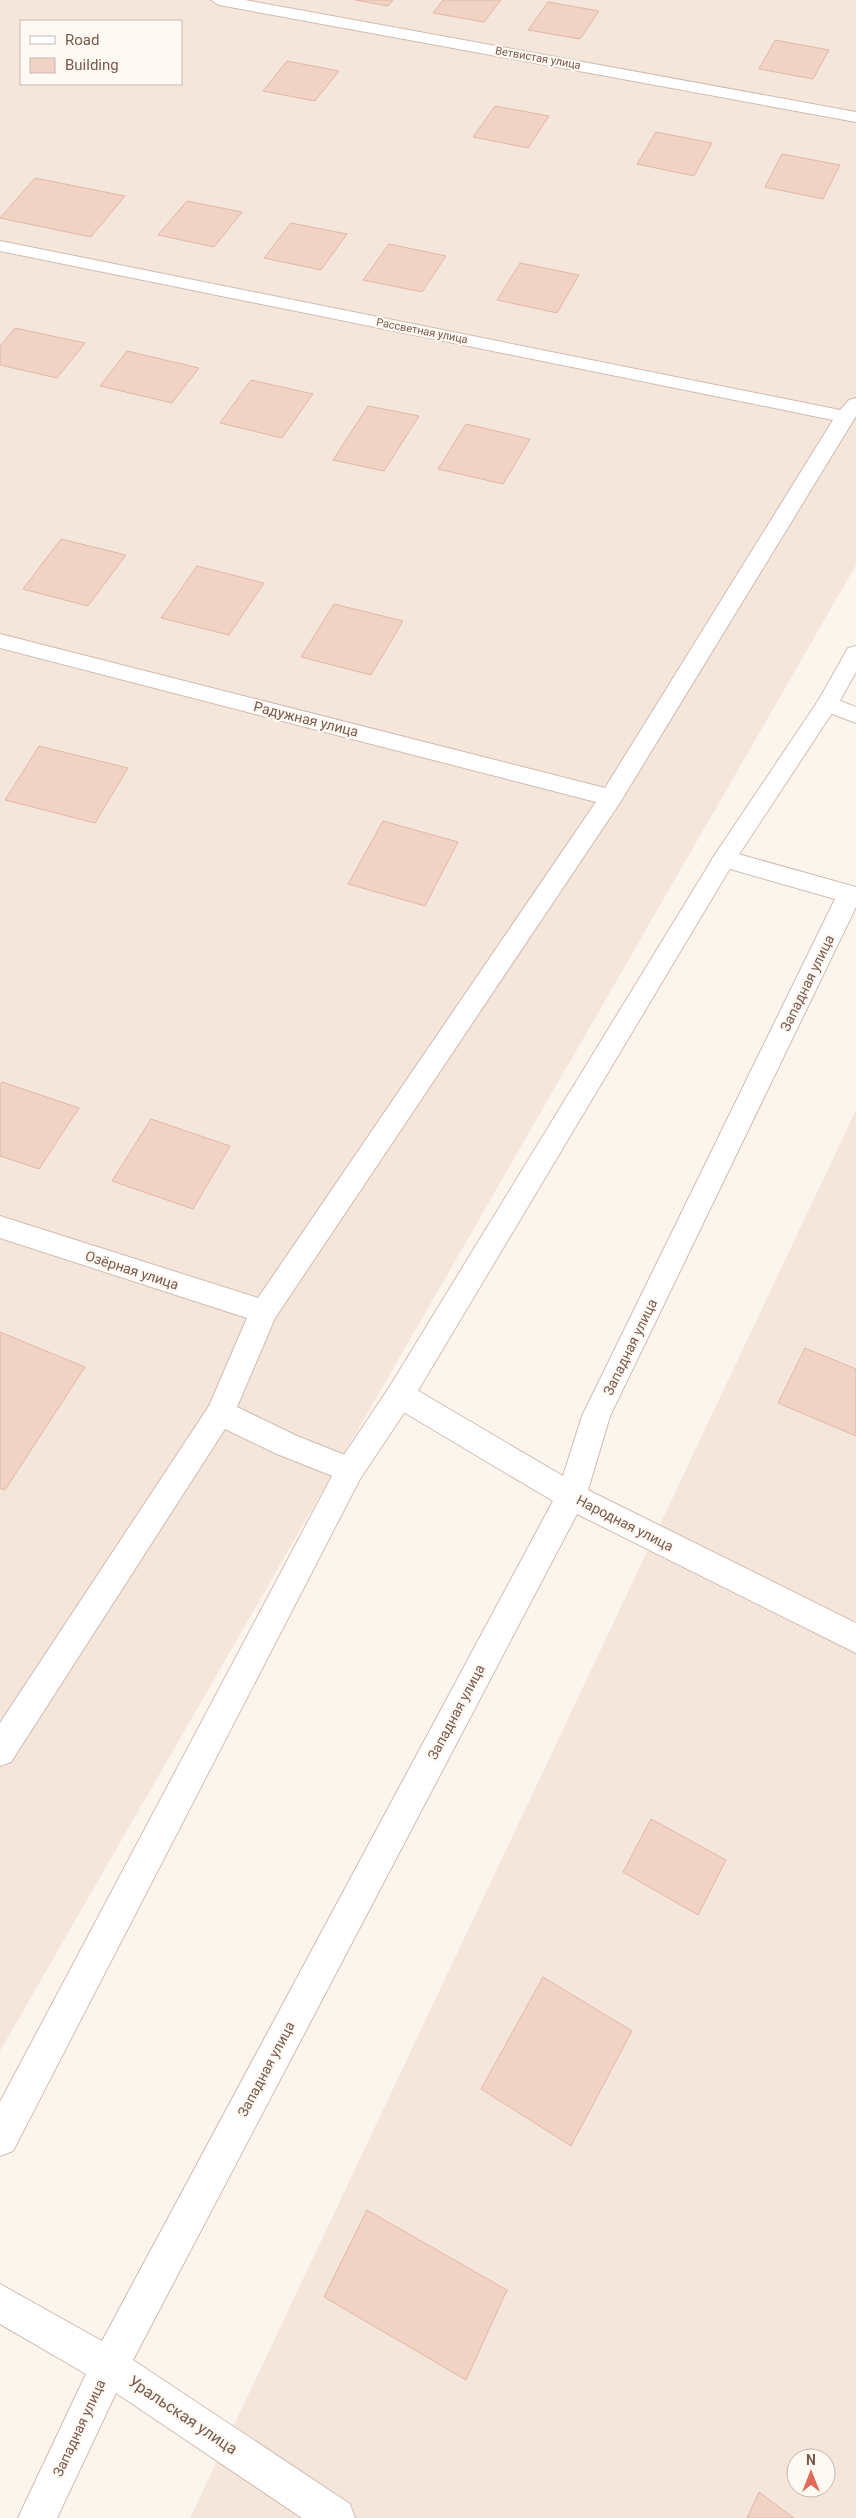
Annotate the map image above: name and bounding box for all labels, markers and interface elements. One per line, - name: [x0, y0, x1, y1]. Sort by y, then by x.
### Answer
- legend: [20, 20, 182, 85]
- text: Road: [65, 31, 99, 49]
- street label: Ветвистая улица: [494, 44, 582, 72]
- text: Building: [65, 56, 119, 74]
- street label: Рассветная улица: [375, 316, 469, 346]
- street label: Радужная улица: [252, 698, 360, 740]
- street label: Западная улица: [777, 932, 837, 1034]
- street label: Озёрная улица: [83, 1247, 181, 1293]
- street label: Западная улица: [600, 1296, 660, 1398]
- street label: Народная улица: [574, 1492, 676, 1554]
- street label: Западная улица: [424, 1662, 488, 1762]
- street label: Западная улица: [234, 2019, 298, 2119]
- street label: Уральская улица: [125, 2372, 241, 2458]
- street label: Западная улица: [49, 2377, 109, 2479]
- north arrow: [786, 2448, 836, 2498]
- text: N: [806, 2452, 816, 2468]

